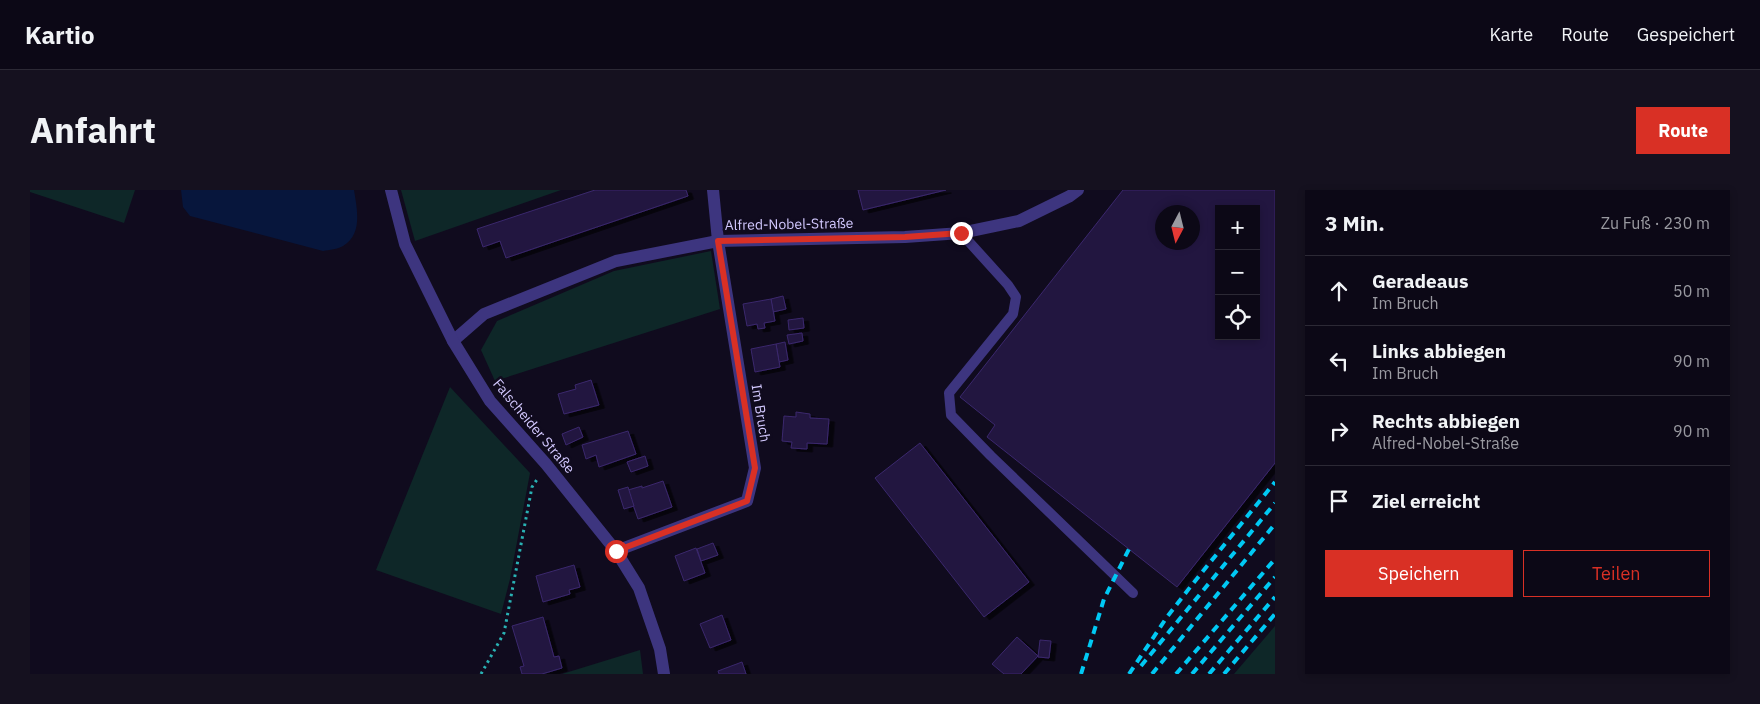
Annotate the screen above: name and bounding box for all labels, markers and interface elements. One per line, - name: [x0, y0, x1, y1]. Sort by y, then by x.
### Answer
- text: Kartio: [25, 19, 95, 51]
- text: Karte: [1490, 23, 1533, 46]
- text: Route: [1561, 23, 1609, 46]
- text: Gespeichert: [1637, 23, 1735, 46]
- text: Anfahrt: [30, 107, 156, 153]
- button: Route: [1636, 107, 1730, 154]
- north arrow: [1155, 205, 1200, 250]
- map controls: [1215, 205, 1260, 340]
- button: +: [1215, 205, 1260, 250]
- text: 3 Min.: [1325, 209, 1385, 237]
- text: Zu Fuß · 230 m: [1601, 213, 1710, 233]
- street label: Alfred-Nobel-Straße: [725, 214, 854, 234]
- route end: [950, 222, 973, 245]
- button: −: [1215, 250, 1260, 295]
- text: Geradeaus: [1372, 269, 1469, 293]
- icon: ahead: [1325, 277, 1353, 305]
- text: 50 m: [1673, 281, 1710, 301]
- text: Im Bruch: [1372, 293, 1439, 313]
- button: locate: [1215, 295, 1260, 340]
- text: Links abbiegen: [1372, 339, 1506, 363]
- icon: left: [1325, 347, 1353, 375]
- text: 90 m: [1673, 351, 1710, 371]
- text: Im Bruch: [1372, 363, 1439, 383]
- street label: Falscheider Straße: [489, 375, 579, 477]
- street label: Im Bruch: [748, 383, 774, 443]
- text: Rechts abbiegen: [1372, 409, 1520, 433]
- icon: right: [1325, 417, 1353, 445]
- text: 90 m: [1673, 421, 1710, 441]
- text: Alfred-Nobel-Straße: [1372, 433, 1519, 453]
- icon: arrive: [1325, 487, 1353, 515]
- text: Ziel erreicht: [1372, 489, 1480, 513]
- route start: [605, 540, 628, 563]
- button: Speichern: [1325, 550, 1513, 597]
- button: Teilen: [1523, 550, 1710, 597]

